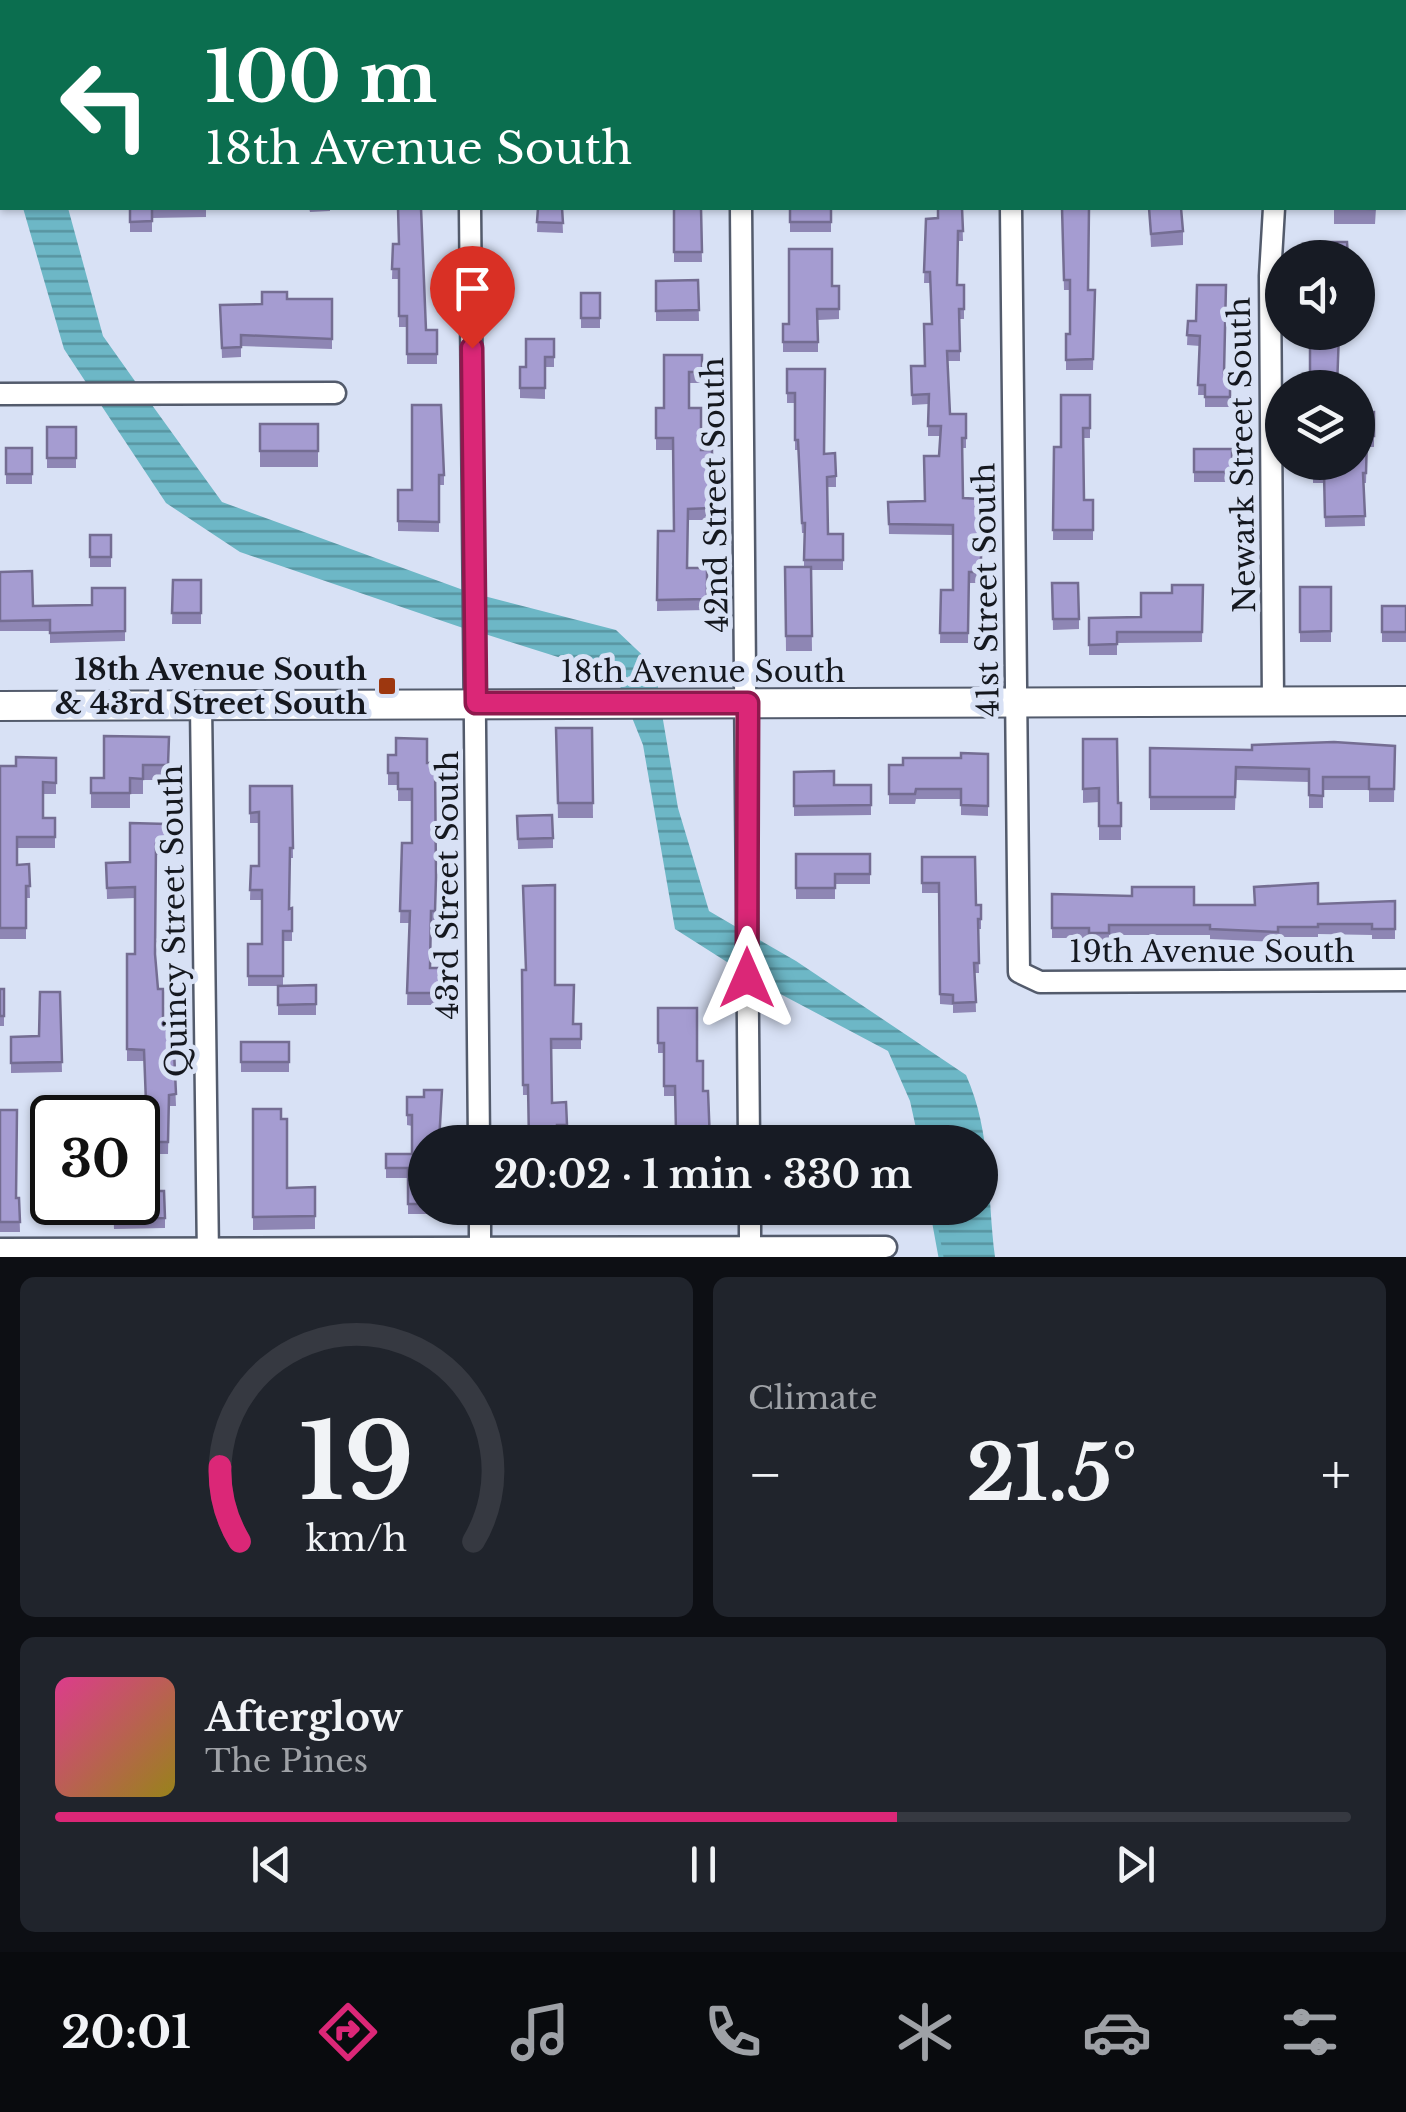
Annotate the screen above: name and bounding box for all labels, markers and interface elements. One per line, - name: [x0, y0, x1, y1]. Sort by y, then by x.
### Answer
- text: 100 m: [205, 34, 437, 121]
- icon: left: [40, 40, 170, 170]
- text: 18th Avenue South: [205, 120, 632, 176]
- map controls: [1265, 240, 1375, 480]
- button: sound: [1265, 240, 1375, 350]
- pin: [430, 246, 515, 349]
- icon: arrive: [445, 261, 500, 316]
- street label: Newark Street South: [1221, 297, 1263, 613]
- street label: 42nd Street South: [694, 357, 736, 633]
- button: layers: [1265, 370, 1375, 480]
- street label: 41st Street South: [965, 462, 1007, 718]
- place label: 18th Avenue South & 43rd Street South: [55, 651, 368, 722]
- street label: 18th Avenue South: [561, 653, 845, 690]
- marker: 18th Avenue South & 43rd Street South: [376, 675, 398, 697]
- street label: 43rd Street South: [429, 751, 466, 1019]
- street label: Quincy Street South: [153, 765, 195, 1077]
- position arrow: [695, 926, 799, 1030]
- street label: 19th Avenue South: [1069, 933, 1355, 970]
- speed limit sign: 30: [30, 1095, 160, 1225]
- text: 20:02 · 1 min · 330 m: [494, 1151, 912, 1198]
- text: Climate: [748, 1378, 877, 1418]
- text: 19: [299, 1398, 414, 1527]
- text: 21.5°: [966, 1427, 1137, 1520]
- text: −: [748, 1441, 783, 1509]
- text: +: [1321, 1441, 1351, 1509]
- text: km/h: [306, 1516, 407, 1561]
- text: Afterglow: [205, 1694, 403, 1741]
- text: The Pines: [205, 1741, 368, 1781]
- icon: previous: [244, 1837, 299, 1892]
- icon: pause: [676, 1837, 731, 1892]
- icon: next: [1108, 1837, 1163, 1892]
- icon: directions: [313, 1997, 383, 2067]
- icon: music: [505, 1997, 575, 2067]
- icon: phone: [698, 1997, 768, 2067]
- icon: climate: [890, 1997, 960, 2067]
- icon: car: [1082, 1997, 1152, 2067]
- icon: filters: [1275, 1997, 1345, 2067]
- text: 20:01: [61, 2004, 191, 2060]

